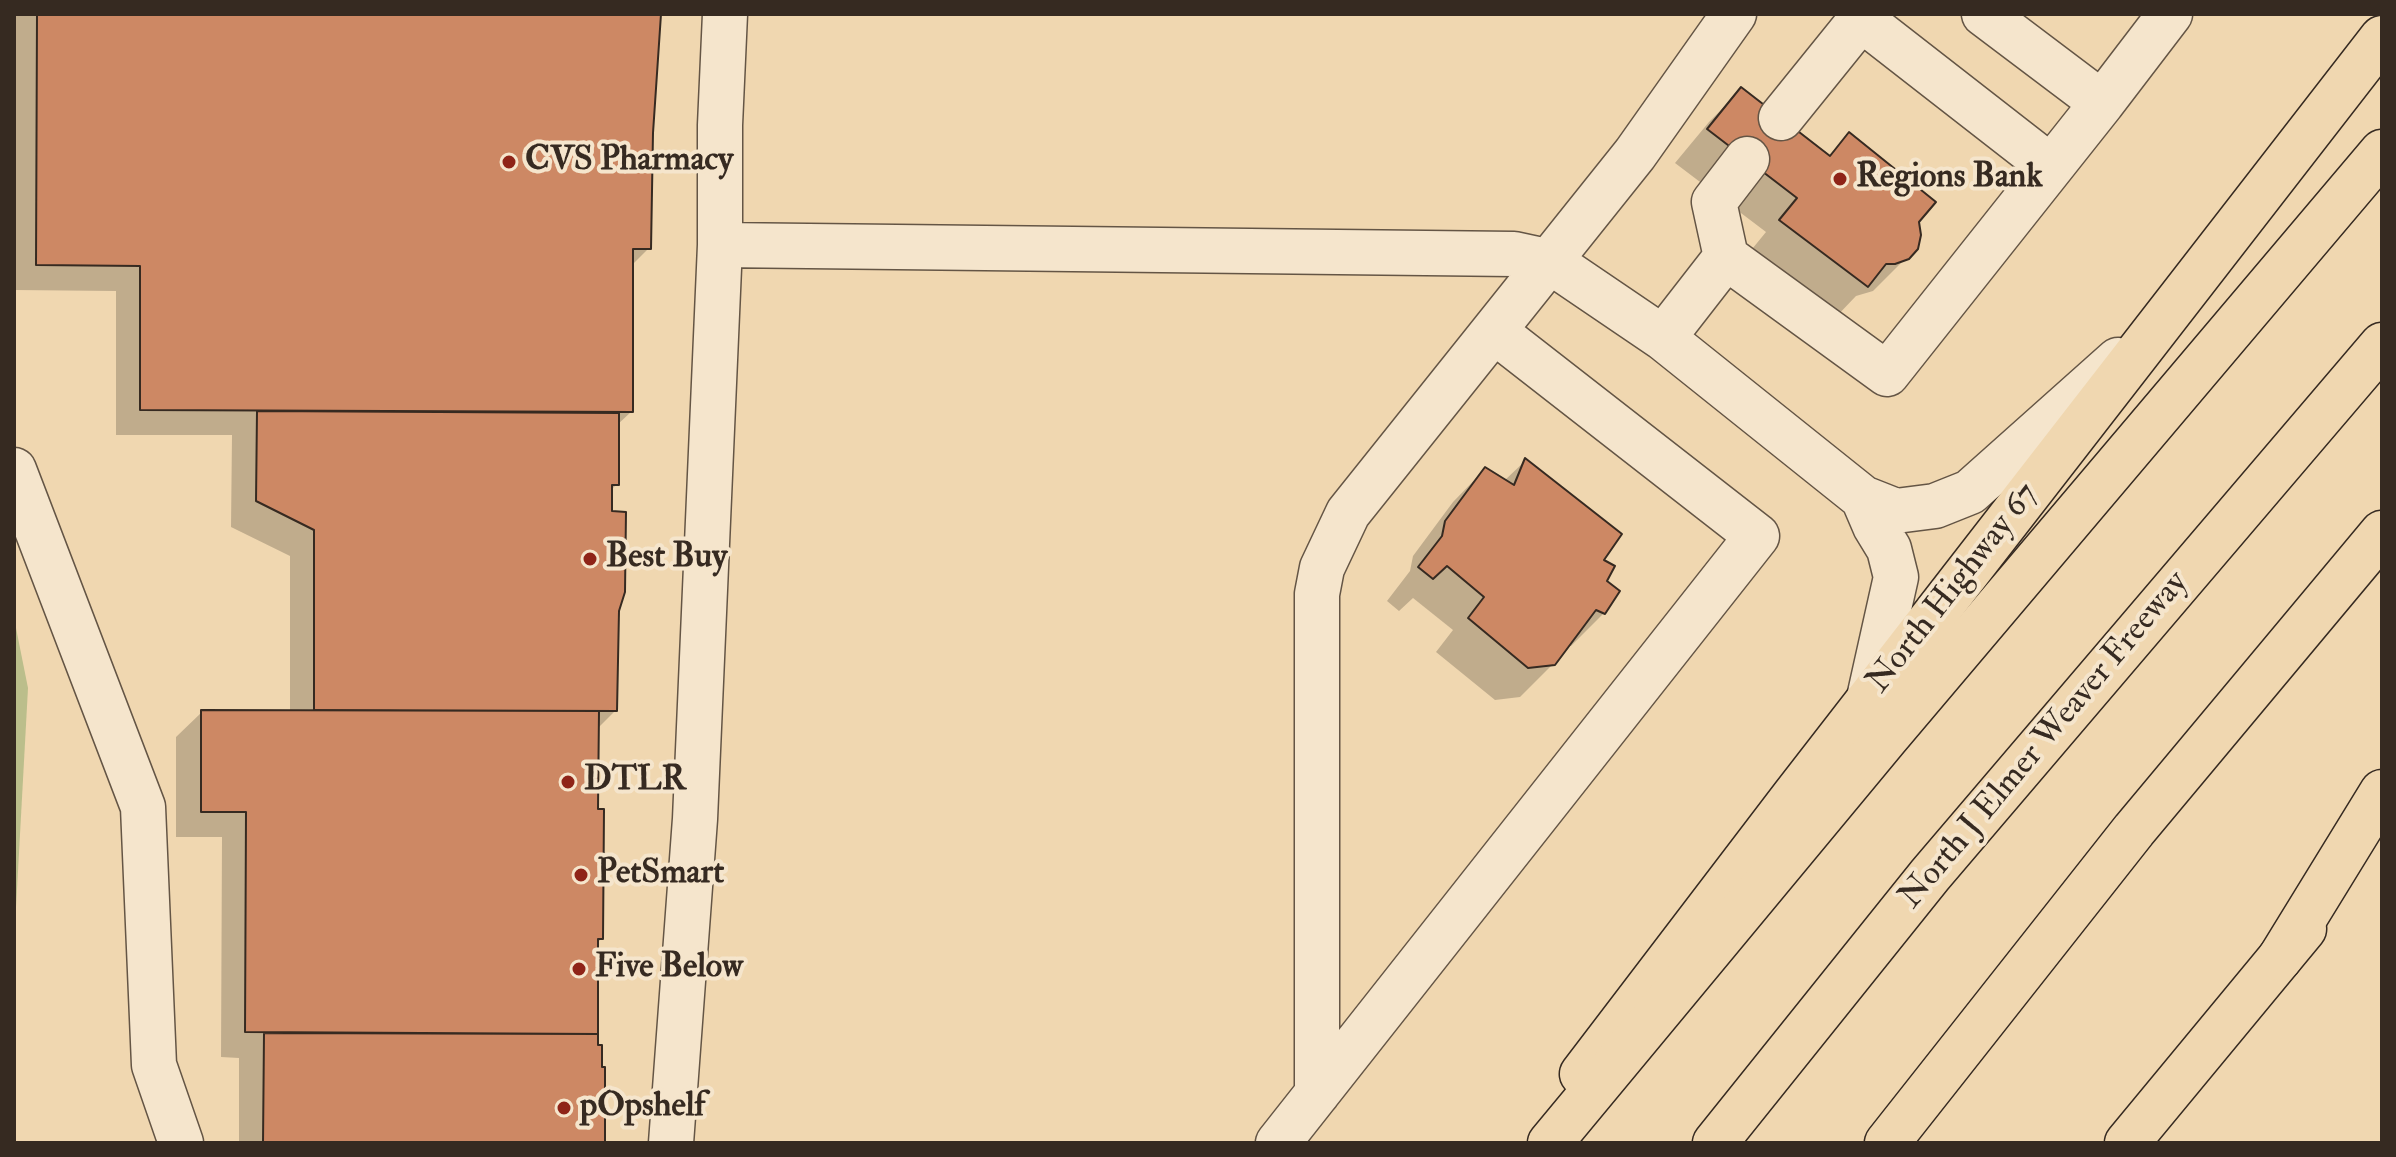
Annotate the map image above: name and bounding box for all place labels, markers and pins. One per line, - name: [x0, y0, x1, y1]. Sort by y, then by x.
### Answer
- place label: CVS Pharmacy: [525, 142, 733, 182]
- marker: CVS Pharmacy: [500, 153, 518, 171]
- place label: Regions Bank: [1856, 159, 2043, 199]
- marker: Regions Bank: [1831, 170, 1849, 188]
- place label: Best Buy: [606, 539, 727, 579]
- marker: Best Buy: [581, 550, 599, 568]
- place label: DTLR: [584, 762, 686, 802]
- marker: DTLR: [559, 773, 577, 791]
- place label: PetSmart: [597, 855, 724, 895]
- marker: PetSmart: [572, 866, 590, 884]
- place label: Five Below: [595, 949, 743, 989]
- marker: Five Below: [570, 960, 588, 978]
- place label: pOpshelf: [580, 1088, 705, 1128]
- marker: pOpshelf: [555, 1099, 573, 1117]

